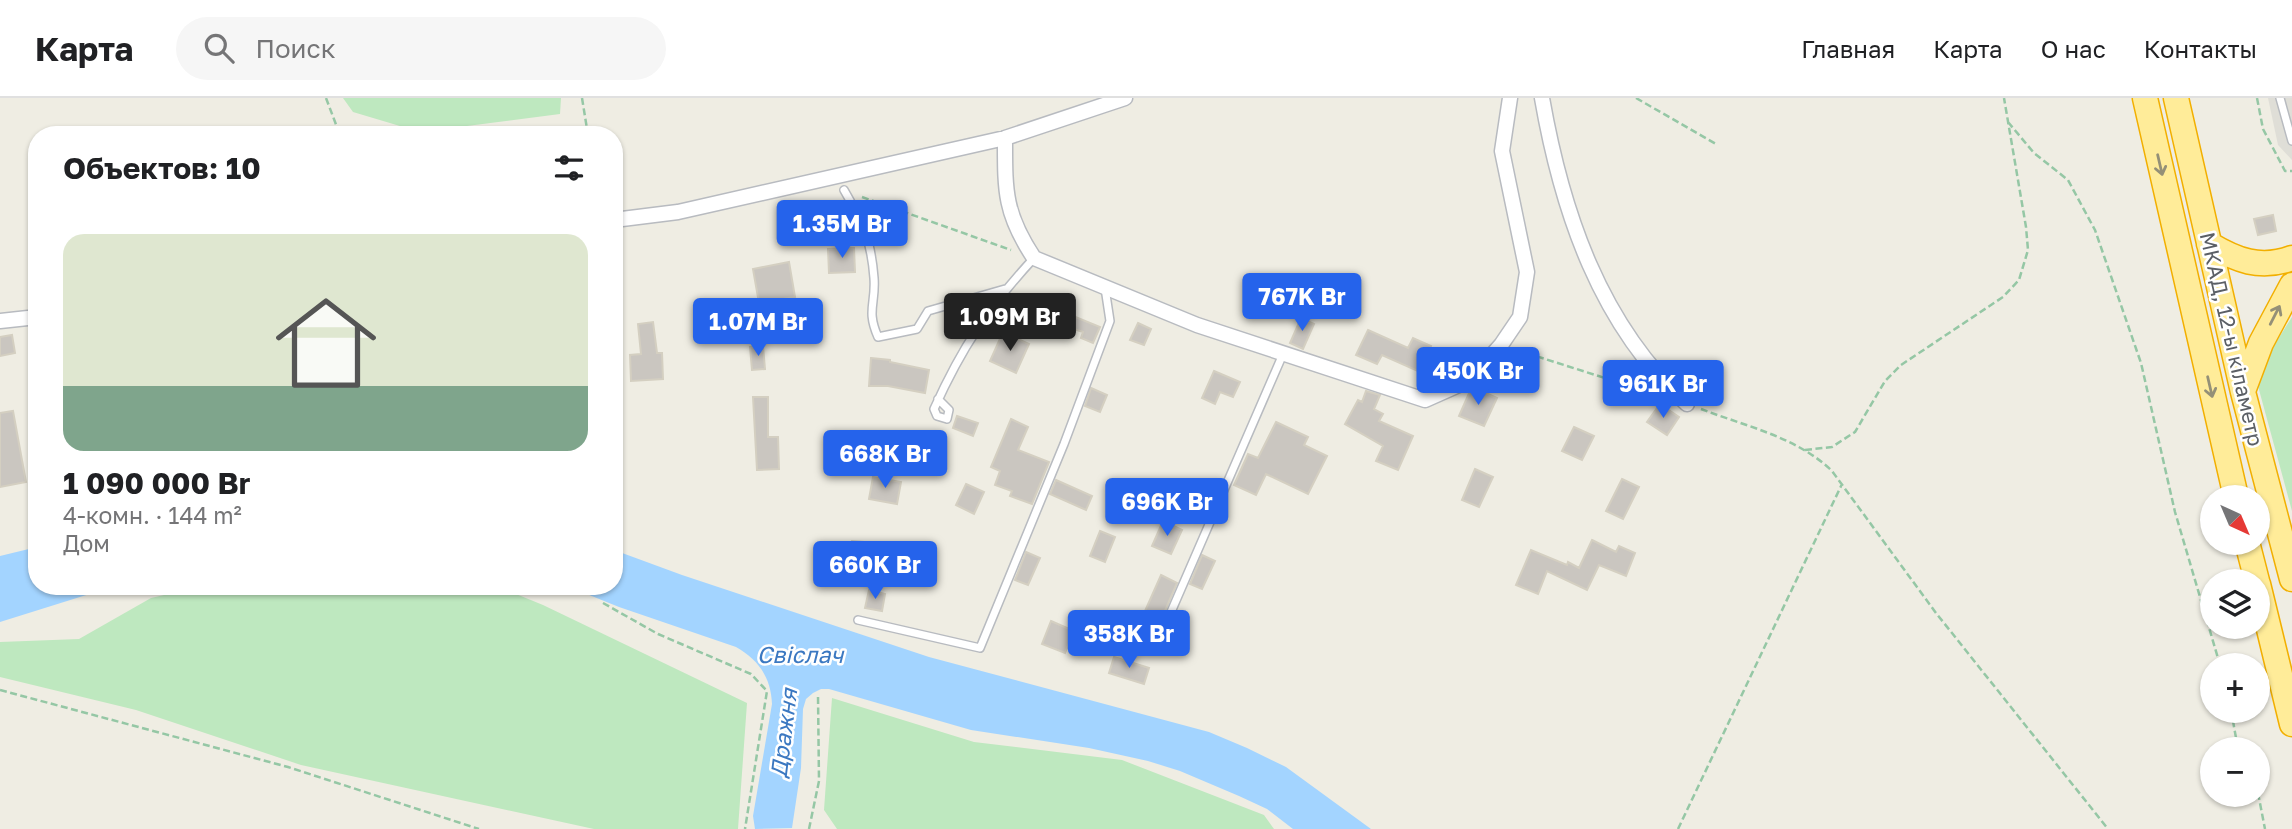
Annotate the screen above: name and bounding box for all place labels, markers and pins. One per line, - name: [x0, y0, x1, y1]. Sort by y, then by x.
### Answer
- pin: 1.35M Br: [770, 200, 914, 260]
- pin: 767K Br: [1237, 274, 1367, 333]
- pin: 1.09M Br: [938, 294, 1082, 353]
- pin: 1.07M Br: [686, 299, 830, 358]
- pin: 450K Br: [1413, 348, 1543, 407]
- pin: 961K Br: [1598, 360, 1728, 420]
- pin: 668K Br: [820, 430, 950, 490]
- pin: 696K Br: [1102, 478, 1232, 538]
- pin: 660K Br: [810, 542, 940, 601]
- pin: 358K Br: [1064, 610, 1194, 670]

